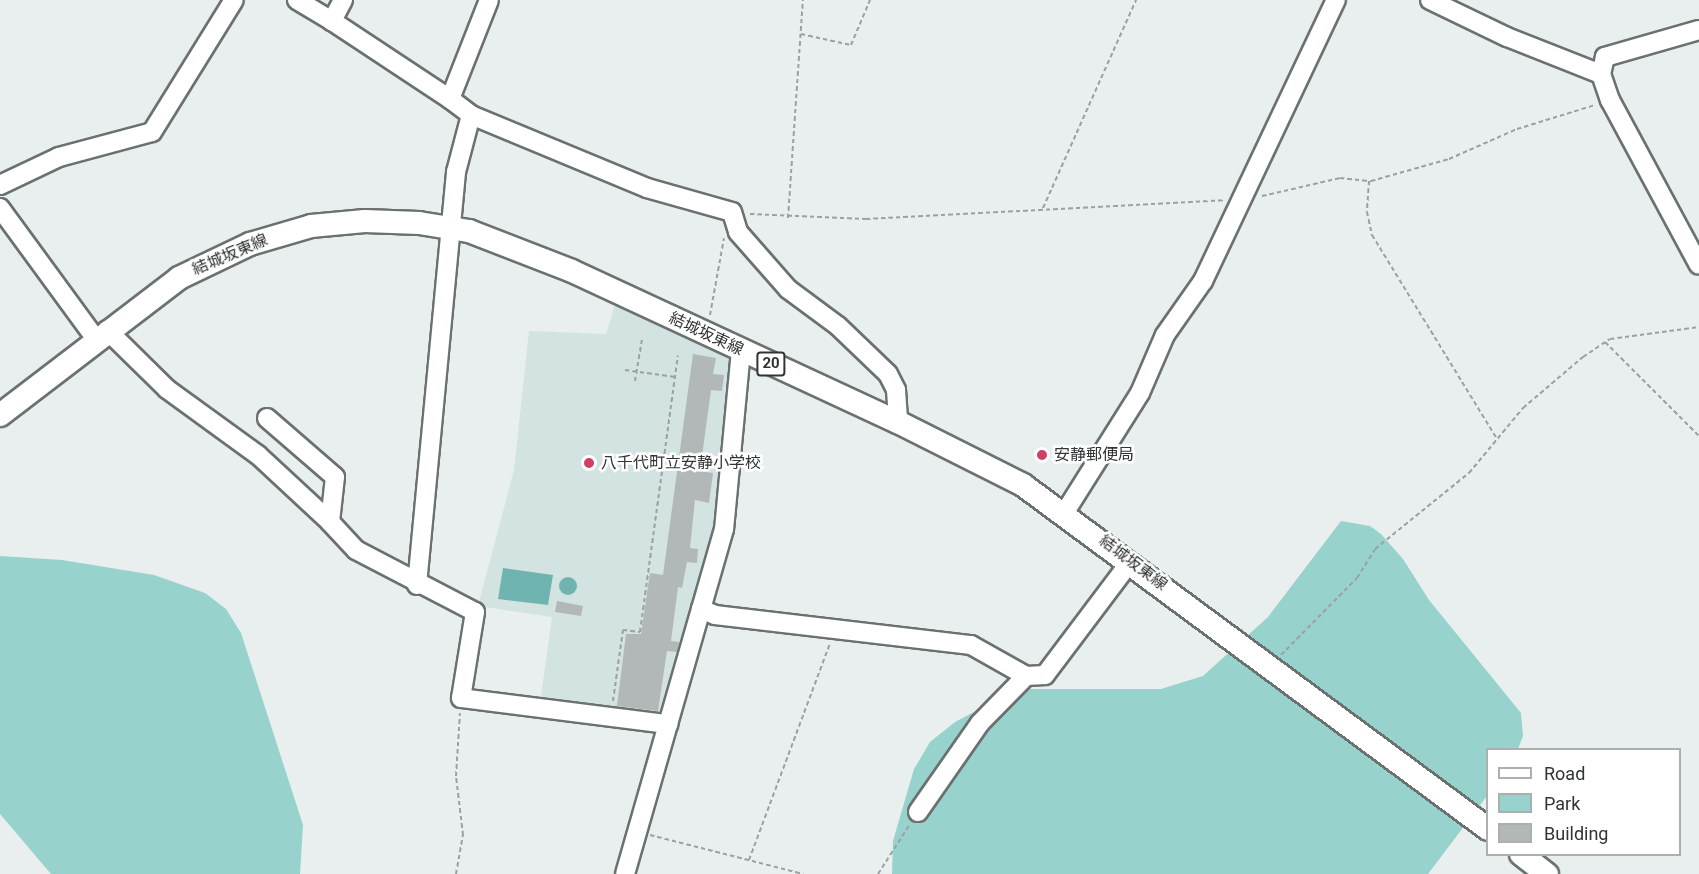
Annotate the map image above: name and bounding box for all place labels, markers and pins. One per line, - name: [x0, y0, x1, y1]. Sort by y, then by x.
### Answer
- place label: 安静郵便局: [1054, 445, 1134, 465]
- marker: 安静郵便局: [1035, 448, 1049, 462]
- place label: 八千代町立安静小学校: [601, 453, 761, 473]
- marker: 八千代町立安静小学校: [582, 456, 596, 470]

